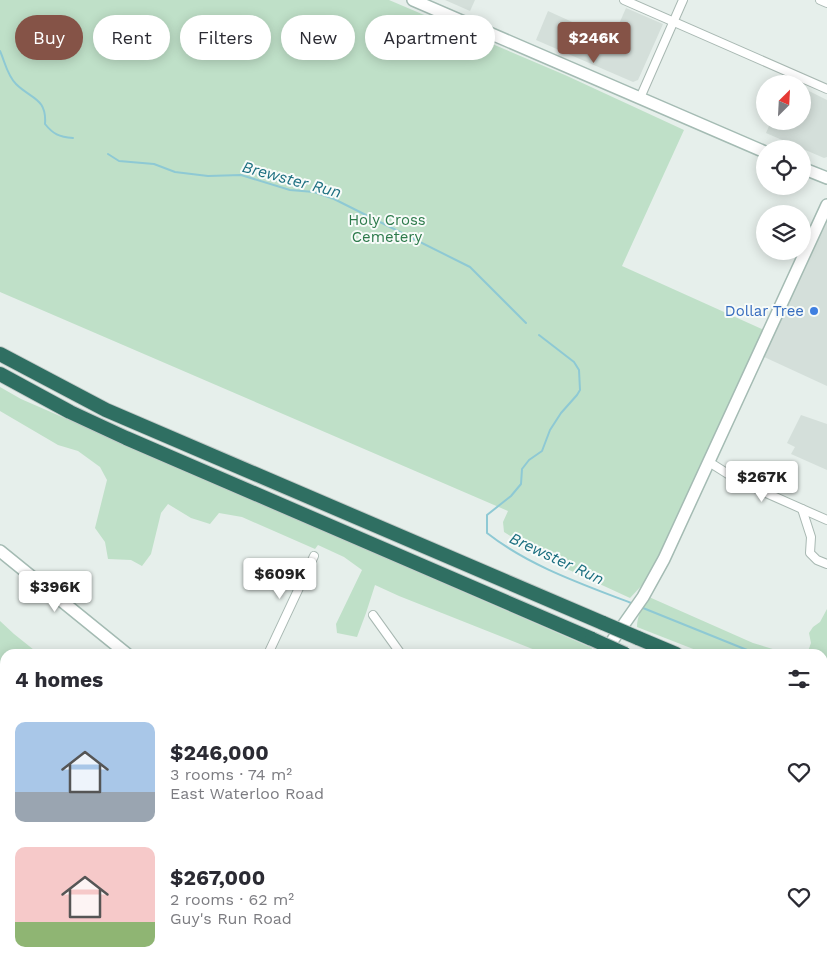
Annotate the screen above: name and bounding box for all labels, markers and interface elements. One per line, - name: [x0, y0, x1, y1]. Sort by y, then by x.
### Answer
- chip: Buy: [15, 15, 83, 60]
- chip: Rent: [93, 15, 170, 60]
- chip: Filters: [180, 15, 271, 60]
- chip: New: [281, 15, 355, 60]
- chip: Apartment: [365, 15, 495, 60]
- pin: $246K: [559, 22, 629, 64]
- text: $246K: [569, 28, 619, 47]
- north arrow: [756, 75, 811, 130]
- map controls: [756, 75, 811, 260]
- button: locate: [756, 140, 811, 195]
- water label: Brewster Run: [240, 157, 344, 202]
- button: layers: [756, 205, 811, 260]
- park label: Holy Cross Cemetery: [348, 211, 426, 246]
- place label: Dollar Tree: [725, 302, 804, 320]
- marker: Dollar Tree: [808, 305, 820, 317]
- pin: $267K: [727, 460, 797, 503]
- text: $267K: [737, 467, 787, 486]
- water label: Brewster Run: [507, 528, 607, 589]
- pin: $609K: [245, 558, 315, 600]
- text: $609K: [254, 564, 306, 583]
- pin: $396K: [20, 570, 90, 613]
- text: $396K: [30, 577, 80, 596]
- icon: filters: [785, 665, 813, 693]
- text: 4 homes: [15, 667, 103, 692]
- text: $246,000: [170, 740, 269, 765]
- icon: home: [55, 742, 115, 802]
- icon: heart: [785, 758, 813, 786]
- text: 3 rooms · 74 m²: [170, 765, 292, 784]
- text: East Waterloo Road: [170, 784, 324, 803]
- text: $267,000: [170, 865, 265, 890]
- icon: home: [55, 867, 115, 927]
- icon: heart: [785, 883, 813, 911]
- text: 2 rooms · 62 m²: [170, 890, 294, 909]
- text: Guy's Run Road: [170, 909, 292, 928]

